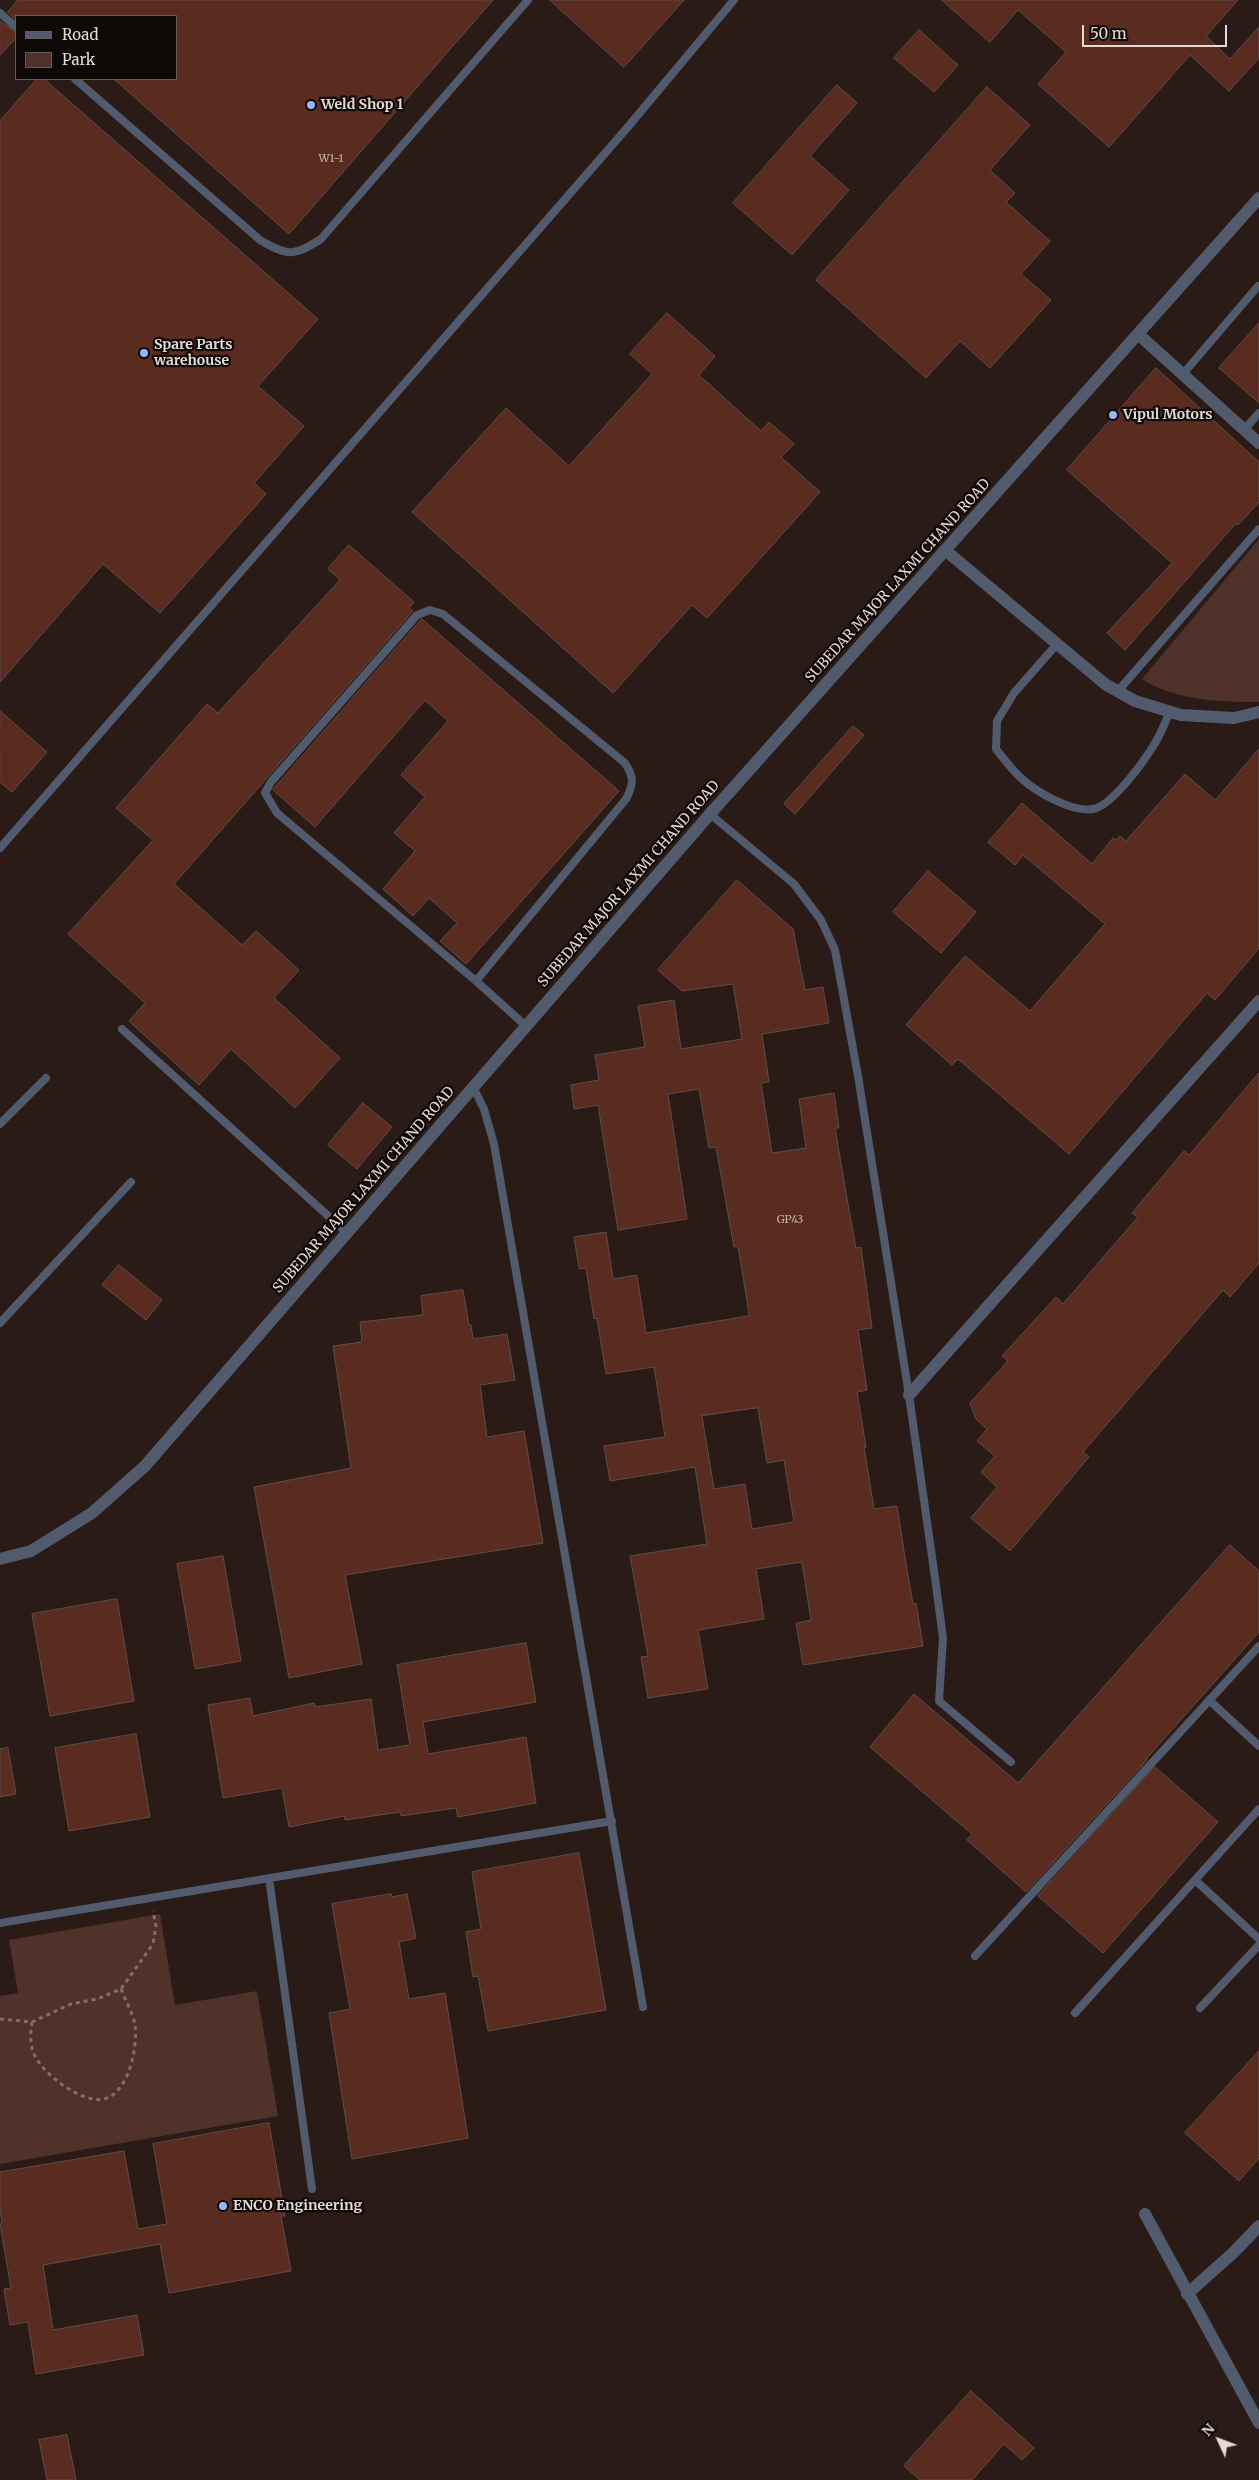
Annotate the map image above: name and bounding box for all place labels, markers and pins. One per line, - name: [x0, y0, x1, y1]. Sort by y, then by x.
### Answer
- place label: Weld Shop 1: [321, 97, 403, 113]
- marker: Weld Shop 1: [305, 99, 317, 111]
- place label: Spare Parts warehouse: [154, 337, 232, 370]
- marker: Spare Parts warehouse: [138, 347, 150, 359]
- place label: Vipul Motors: [1123, 407, 1213, 423]
- marker: Vipul Motors: [1107, 409, 1119, 421]
- place label: ENCO Engineering: [233, 2198, 362, 2214]
- marker: ENCO Engineering: [217, 2200, 229, 2212]

